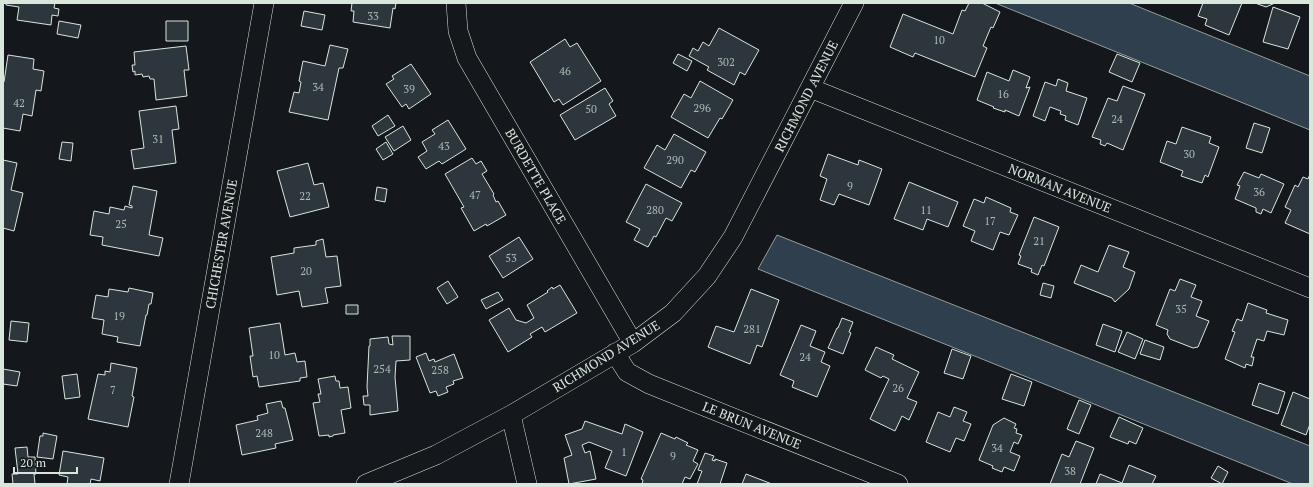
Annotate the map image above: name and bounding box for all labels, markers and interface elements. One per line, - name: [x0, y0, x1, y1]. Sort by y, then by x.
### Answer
- house number: 33: [367, 9, 379, 23]
- house number: 10: [933, 33, 945, 47]
- street label: RICHMOND AVENUE: [770, 37, 842, 155]
- house number: 302: [717, 55, 735, 69]
- house number: 46: [559, 64, 571, 78]
- house number: 34: [312, 80, 324, 94]
- house number: 39: [403, 82, 415, 96]
- house number: 16: [997, 87, 1009, 101]
- house number: 42: [13, 96, 25, 110]
- house number: 296: [693, 101, 711, 115]
- house number: 50: [585, 102, 597, 116]
- house number: 24: [1111, 112, 1123, 126]
- street label: BURDETTE PLACE: [501, 125, 571, 227]
- house number: 31: [152, 132, 164, 146]
- house number: 43: [438, 139, 450, 153]
- house number: 30: [1183, 147, 1195, 161]
- house number: 290: [666, 153, 684, 167]
- street label: NORMAN AVENUE: [1006, 159, 1114, 217]
- street label: CHICHESTER AVENUE: [201, 178, 241, 310]
- house number: 9: [847, 179, 853, 193]
- house number: 36: [1253, 185, 1265, 199]
- house number: 47: [469, 188, 481, 202]
- house number: 22: [299, 189, 311, 203]
- house number: 280: [646, 203, 664, 217]
- house number: 11: [920, 203, 932, 217]
- house number: 17: [984, 214, 996, 228]
- house number: 25: [115, 217, 127, 231]
- house number: 21: [1033, 234, 1045, 248]
- house number: 53: [505, 251, 517, 265]
- house number: 20: [300, 264, 312, 278]
- house number: 35: [1175, 302, 1187, 316]
- house number: 19: [113, 309, 125, 323]
- street label: RICHMOND AVENUE: [549, 316, 663, 396]
- house number: 281: [743, 322, 761, 336]
- house number: 10: [268, 348, 280, 362]
- house number: 24: [799, 350, 811, 364]
- house number: 254: [373, 362, 391, 376]
- house number: 258: [431, 363, 449, 377]
- house number: 26: [892, 381, 904, 395]
- house number: 7: [110, 383, 116, 397]
- street label: LE BRUN AVENUE: [700, 397, 804, 453]
- house number: 248: [255, 426, 273, 440]
- house number: 34: [991, 441, 1003, 455]
- house number: 1: [621, 445, 627, 459]
- scale bar: [14, 449, 77, 475]
- house number: 9: [670, 449, 676, 463]
- text: 20 m: [20, 455, 47, 470]
- house number: 38: [1064, 464, 1076, 478]

